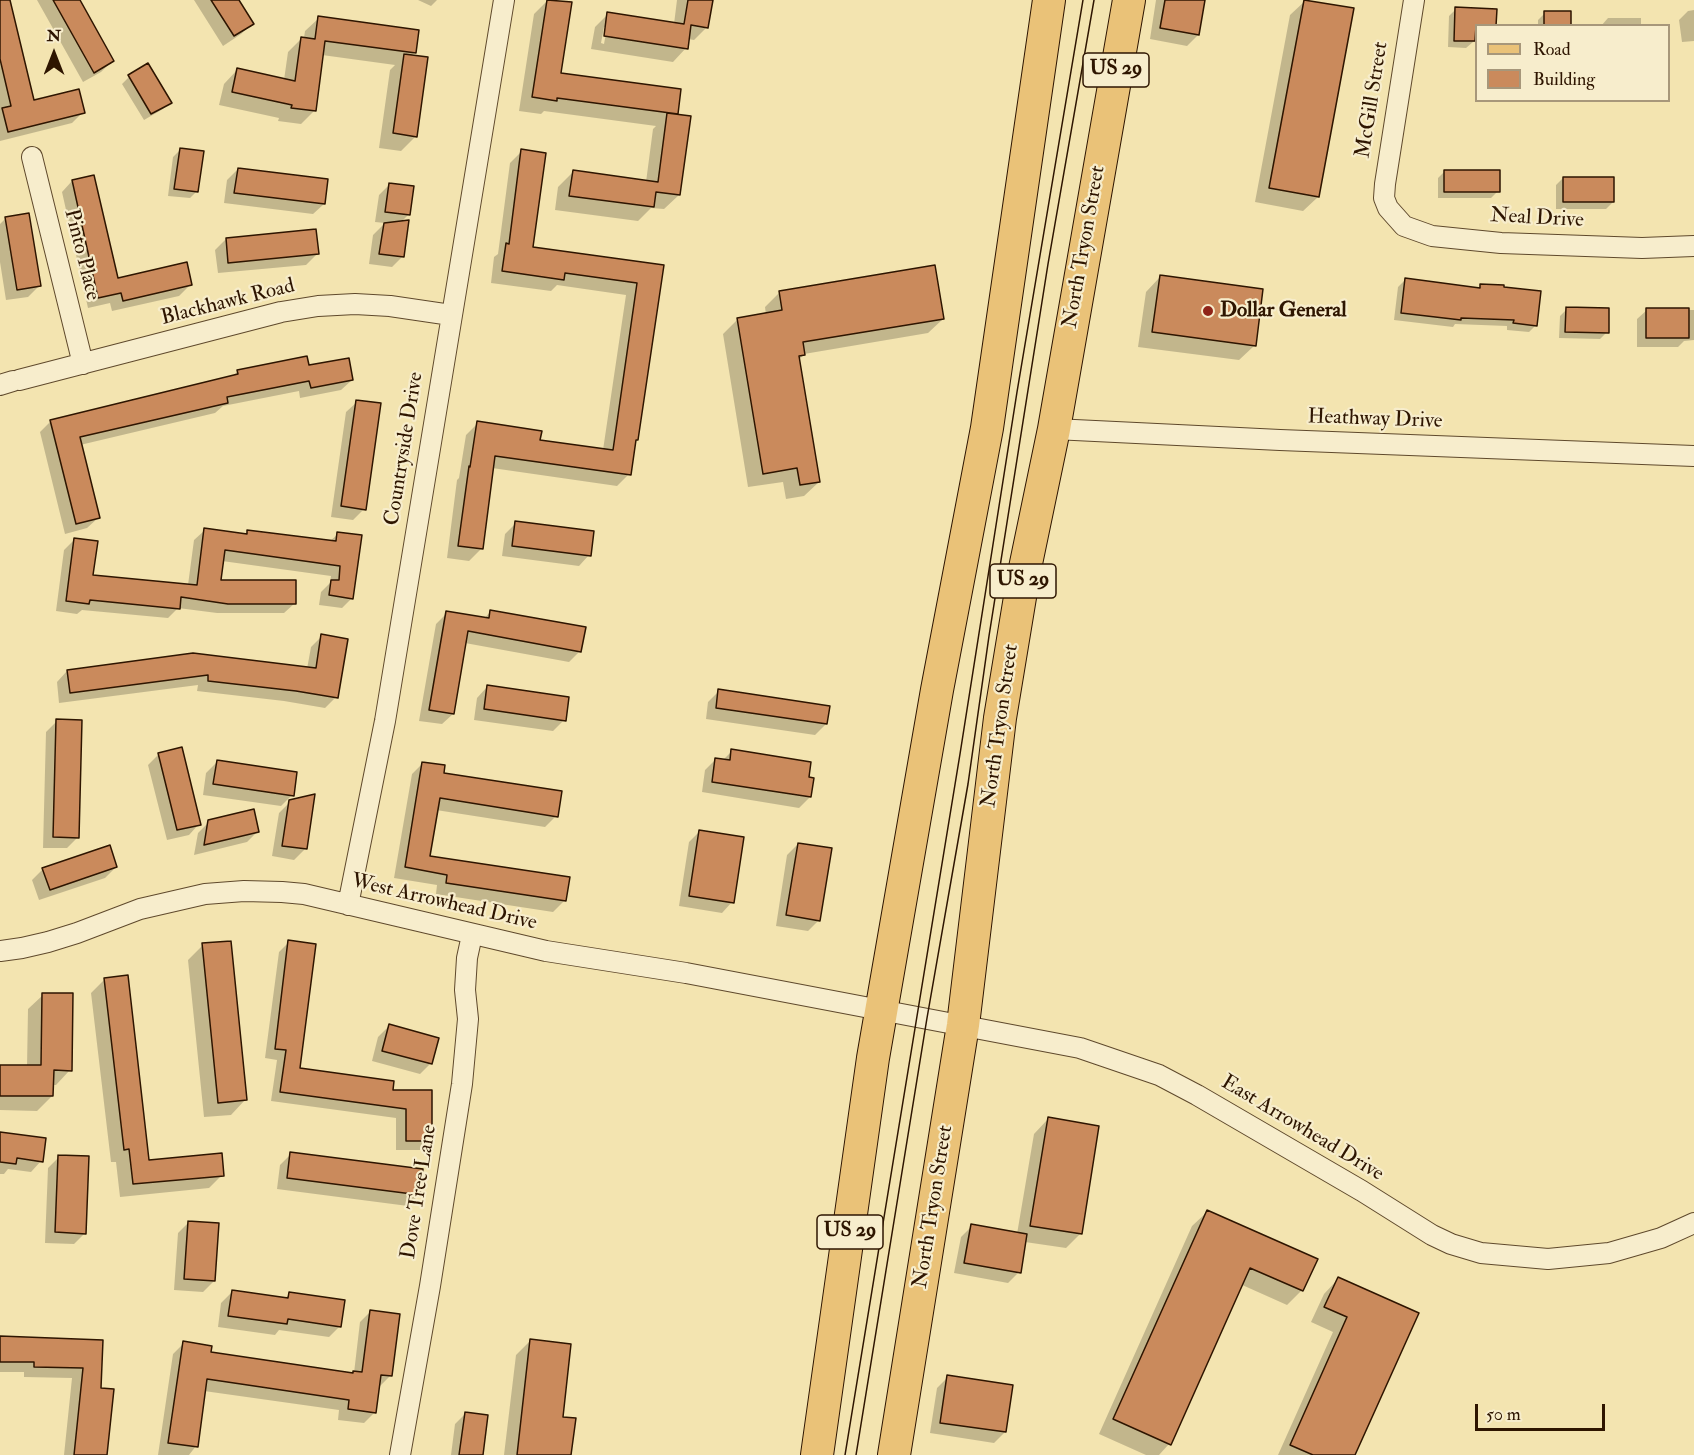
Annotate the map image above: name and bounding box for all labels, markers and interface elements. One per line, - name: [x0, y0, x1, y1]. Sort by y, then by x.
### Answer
- north arrow: [24, 24, 84, 84]
- legend: [1475, 24, 1670, 102]
- text: N: [47, 26, 61, 46]
- text: Road: [1533, 38, 1571, 61]
- street label: McGill Street: [1351, 40, 1395, 160]
- road number: US 29: [1083, 53, 1149, 87]
- text: Building: [1533, 68, 1595, 91]
- street label: North Tryon Street: [1058, 164, 1112, 330]
- street label: Neal Drive: [1490, 204, 1584, 234]
- street label: Pinto Place: [57, 207, 105, 303]
- street label: Blackhawk Road: [159, 274, 297, 332]
- place label: Dollar General: [1220, 298, 1347, 324]
- marker: Dollar General: [1201, 304, 1215, 318]
- street label: Countryside Drive: [380, 370, 430, 528]
- street label: Heathway Drive: [1307, 405, 1443, 435]
- road number: US 29: [990, 564, 1056, 598]
- street label: North Tryon Street: [977, 643, 1025, 809]
- street label: West Arrowhead Drive: [349, 869, 539, 937]
- street label: East Arrowhead Drive: [1216, 1071, 1388, 1187]
- street label: Dove Tree Lane: [397, 1123, 443, 1261]
- street label: North Tryon Street: [909, 1124, 959, 1290]
- road number: US 29: [817, 1215, 883, 1249]
- scale bar: [1478, 1392, 1608, 1430]
- text: 50 m: [1486, 1403, 1521, 1426]

